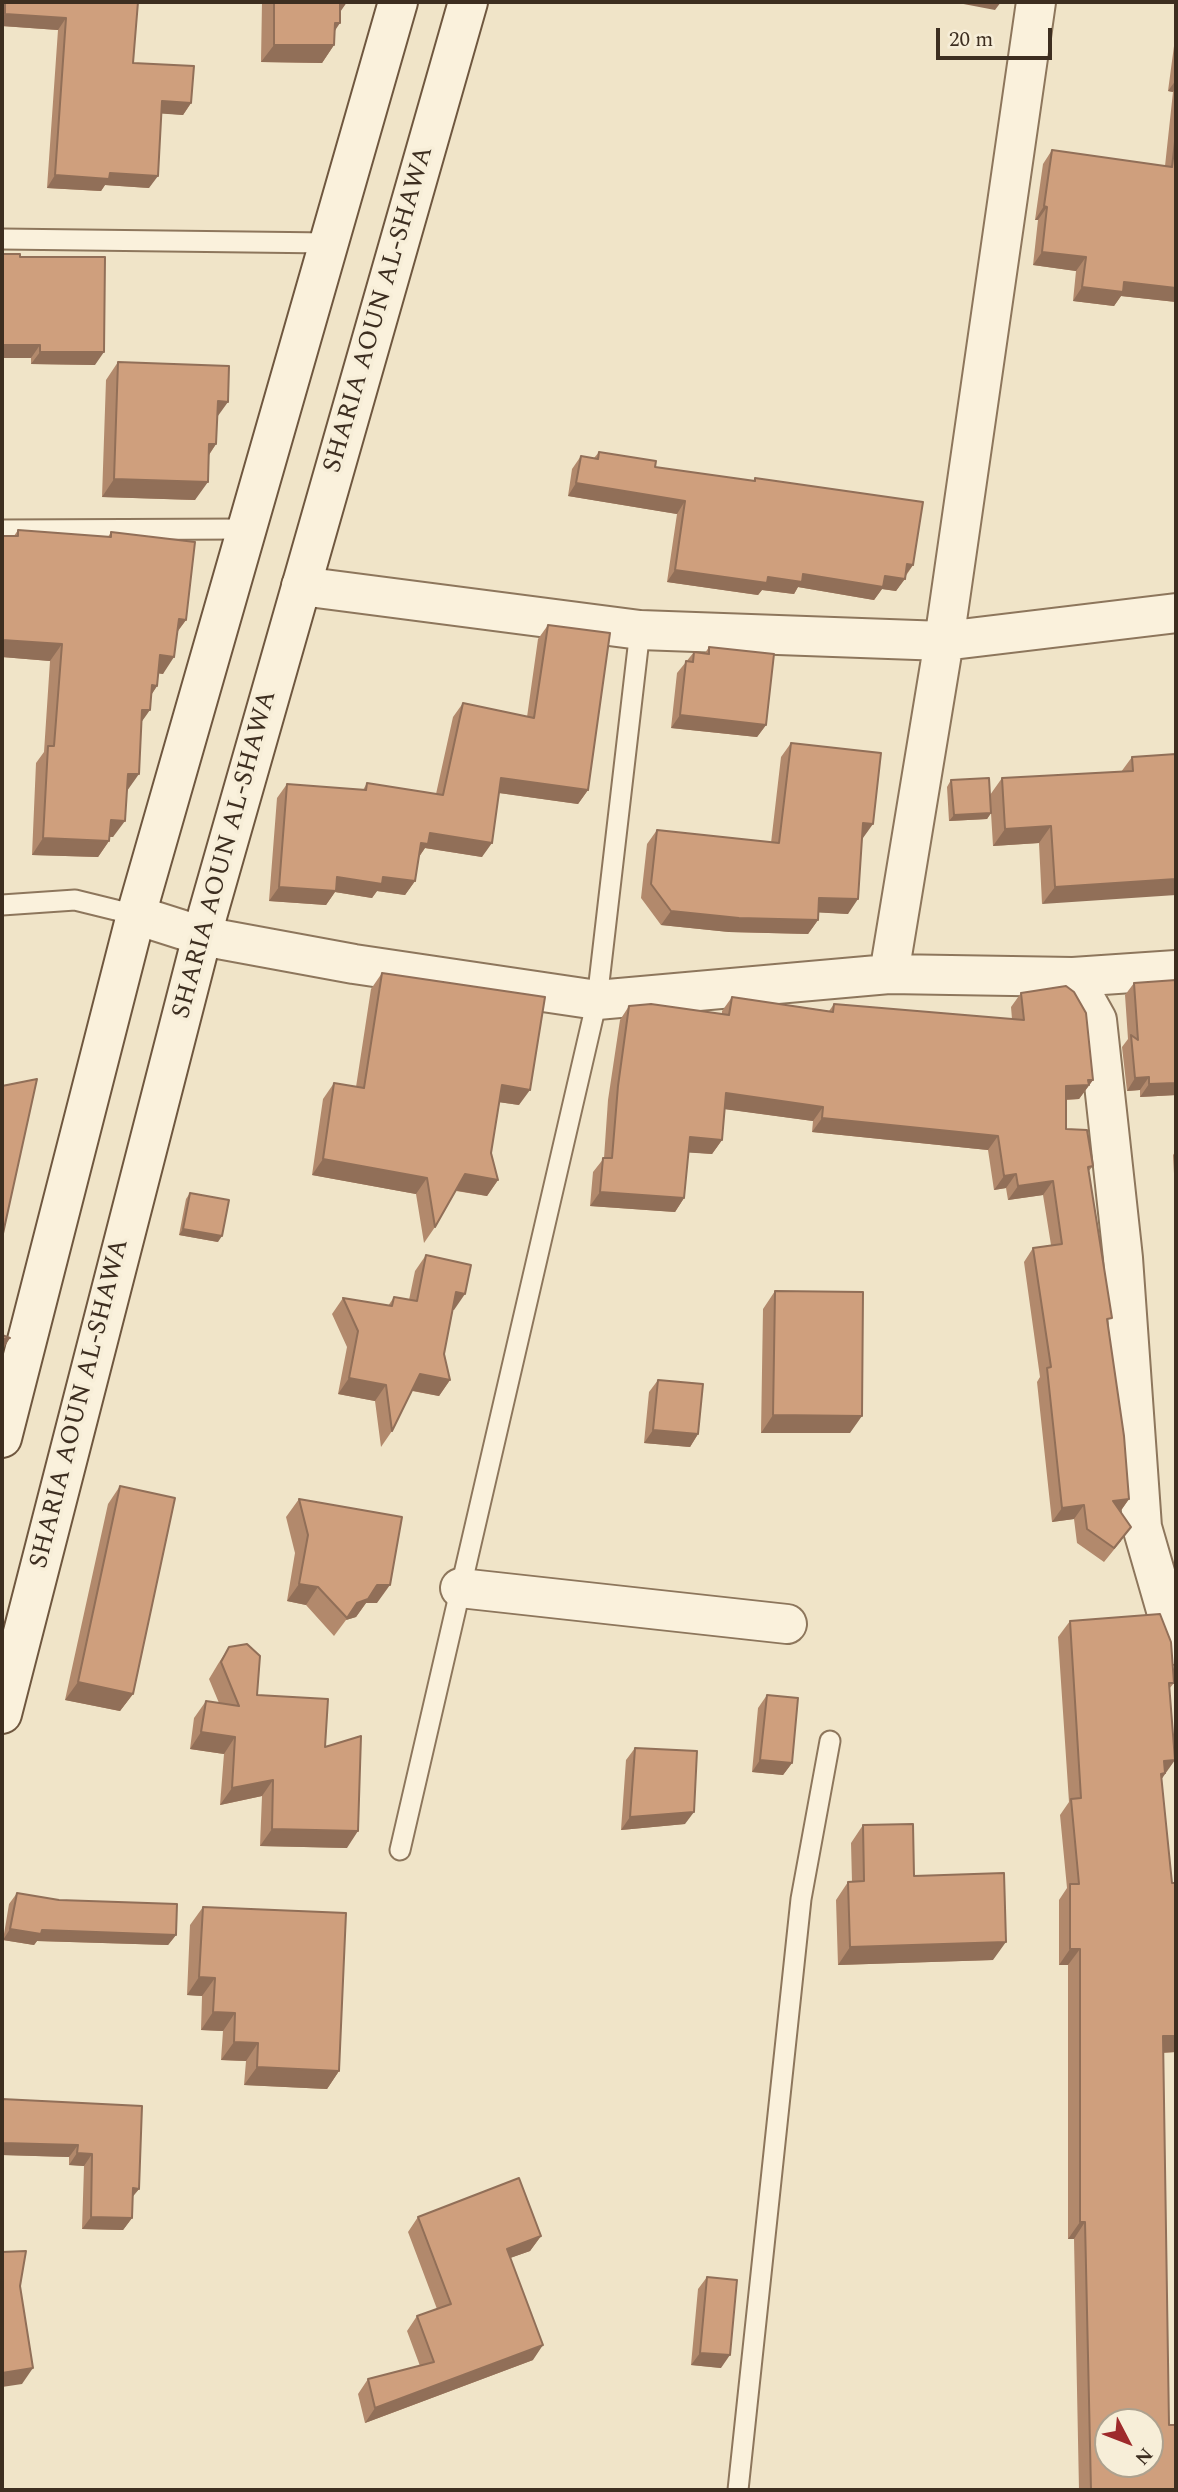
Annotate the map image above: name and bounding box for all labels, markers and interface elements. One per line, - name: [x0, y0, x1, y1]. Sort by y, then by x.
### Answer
- scale bar: [940, 14, 1056, 58]
- text: 20 m: [949, 24, 993, 56]
- street label: SHARIA AOUN AL-SHAWA: [318, 143, 442, 477]
- street label: SHARIA AOUN AL-SHAWA: [167, 688, 285, 1022]
- street label: SHARIA AOUN AL-SHAWA: [25, 1236, 137, 1572]
- north arrow: [1094, 2408, 1164, 2478]
- text: N: [1128, 2441, 1159, 2472]

